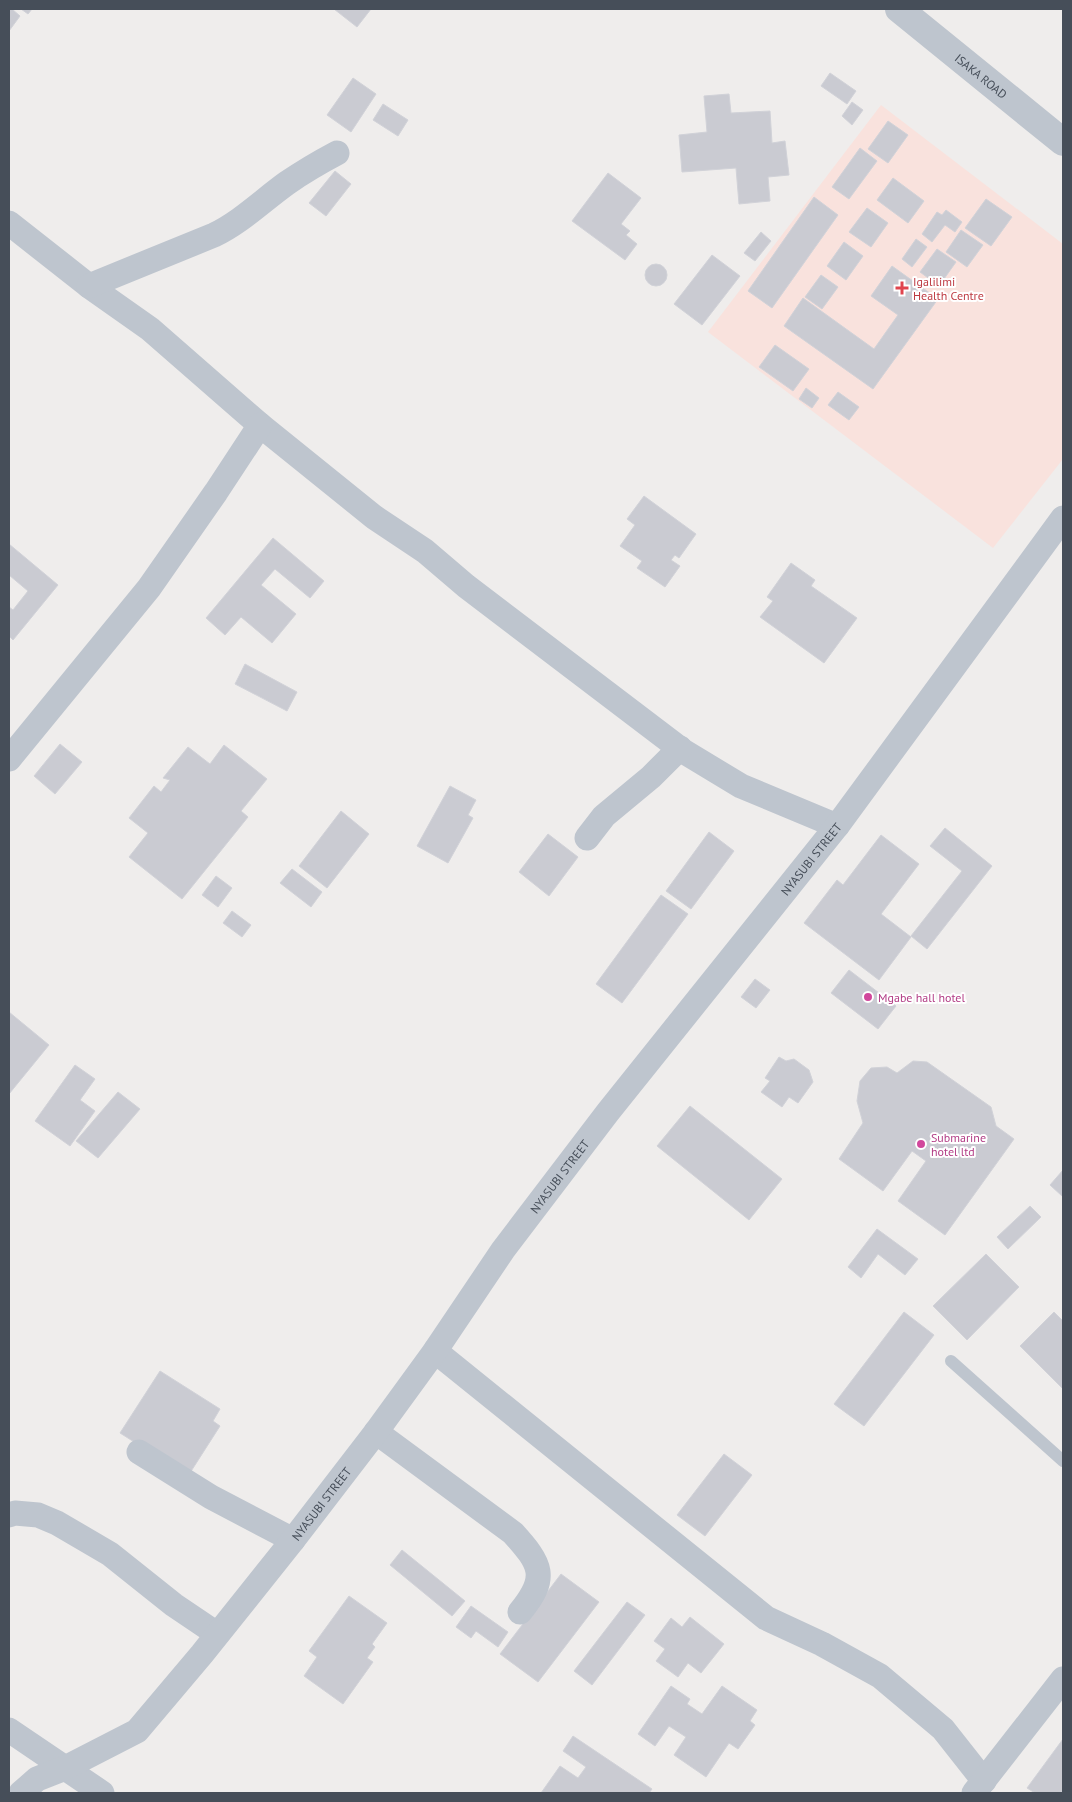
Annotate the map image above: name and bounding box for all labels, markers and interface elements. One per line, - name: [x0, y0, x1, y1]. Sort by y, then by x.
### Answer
- street label: ISAKA ROAD: [952, 50, 1011, 102]
- place label: Igalilimi Health Centre: [913, 274, 984, 303]
- marker: Igalilimi Health Centre: [895, 281, 909, 295]
- street label: NYASUBI STREET: [777, 819, 845, 898]
- place label: Mgabe hall hotel: [878, 990, 965, 1005]
- marker: Mgabe hall hotel: [862, 991, 874, 1003]
- place label: Submarine hotel ltd: [931, 1130, 986, 1159]
- street label: NYASUBI STREET: [526, 1136, 592, 1216]
- marker: Submarine hotel ltd: [915, 1138, 927, 1150]
- street label: NYASUBI STREET: [288, 1463, 354, 1543]

